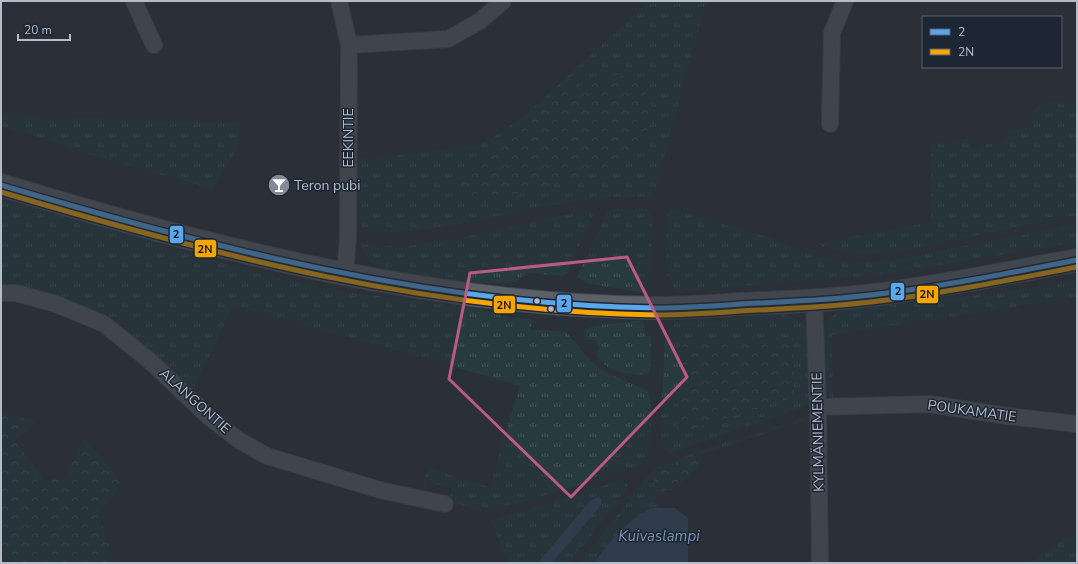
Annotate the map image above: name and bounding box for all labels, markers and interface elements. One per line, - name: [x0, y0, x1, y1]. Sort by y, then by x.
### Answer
- scale bar: [18, 16, 70, 42]
- legend: [922, 16, 1062, 68]
- text: 20 m: [24, 22, 52, 38]
- text: 2: [958, 24, 965, 40]
- text: 2N: [958, 44, 974, 60]
- street label: EEKINTIE: [339, 108, 358, 168]
- bar icon: Teron pubi: [266, 172, 292, 198]
- place label: Teron pubi: [294, 176, 361, 195]
- line badge: 2: [169, 225, 184, 244]
- text: 2: [173, 227, 180, 242]
- line badge: 2N: [194, 239, 217, 258]
- text: 2N: [198, 242, 212, 257]
- line badge: 2: [890, 282, 905, 301]
- text: 2: [895, 284, 902, 299]
- line badge: 2N: [916, 285, 939, 304]
- text: 2N: [920, 287, 934, 302]
- line badge: 2: [556, 294, 572, 313]
- line badge: 2N: [493, 295, 516, 314]
- unlabelled marker: [532, 296, 542, 306]
- text: 2: [561, 296, 568, 311]
- text: 2N: [497, 298, 511, 313]
- unlabelled marker: [546, 304, 556, 314]
- street label: ALANGONTIE: [155, 364, 235, 438]
- street label: KYLMÄNIEMENTIE: [807, 372, 829, 492]
- street label: POUKAMATIE: [926, 395, 1018, 427]
- water label: Kuivaslampi: [618, 526, 700, 546]

